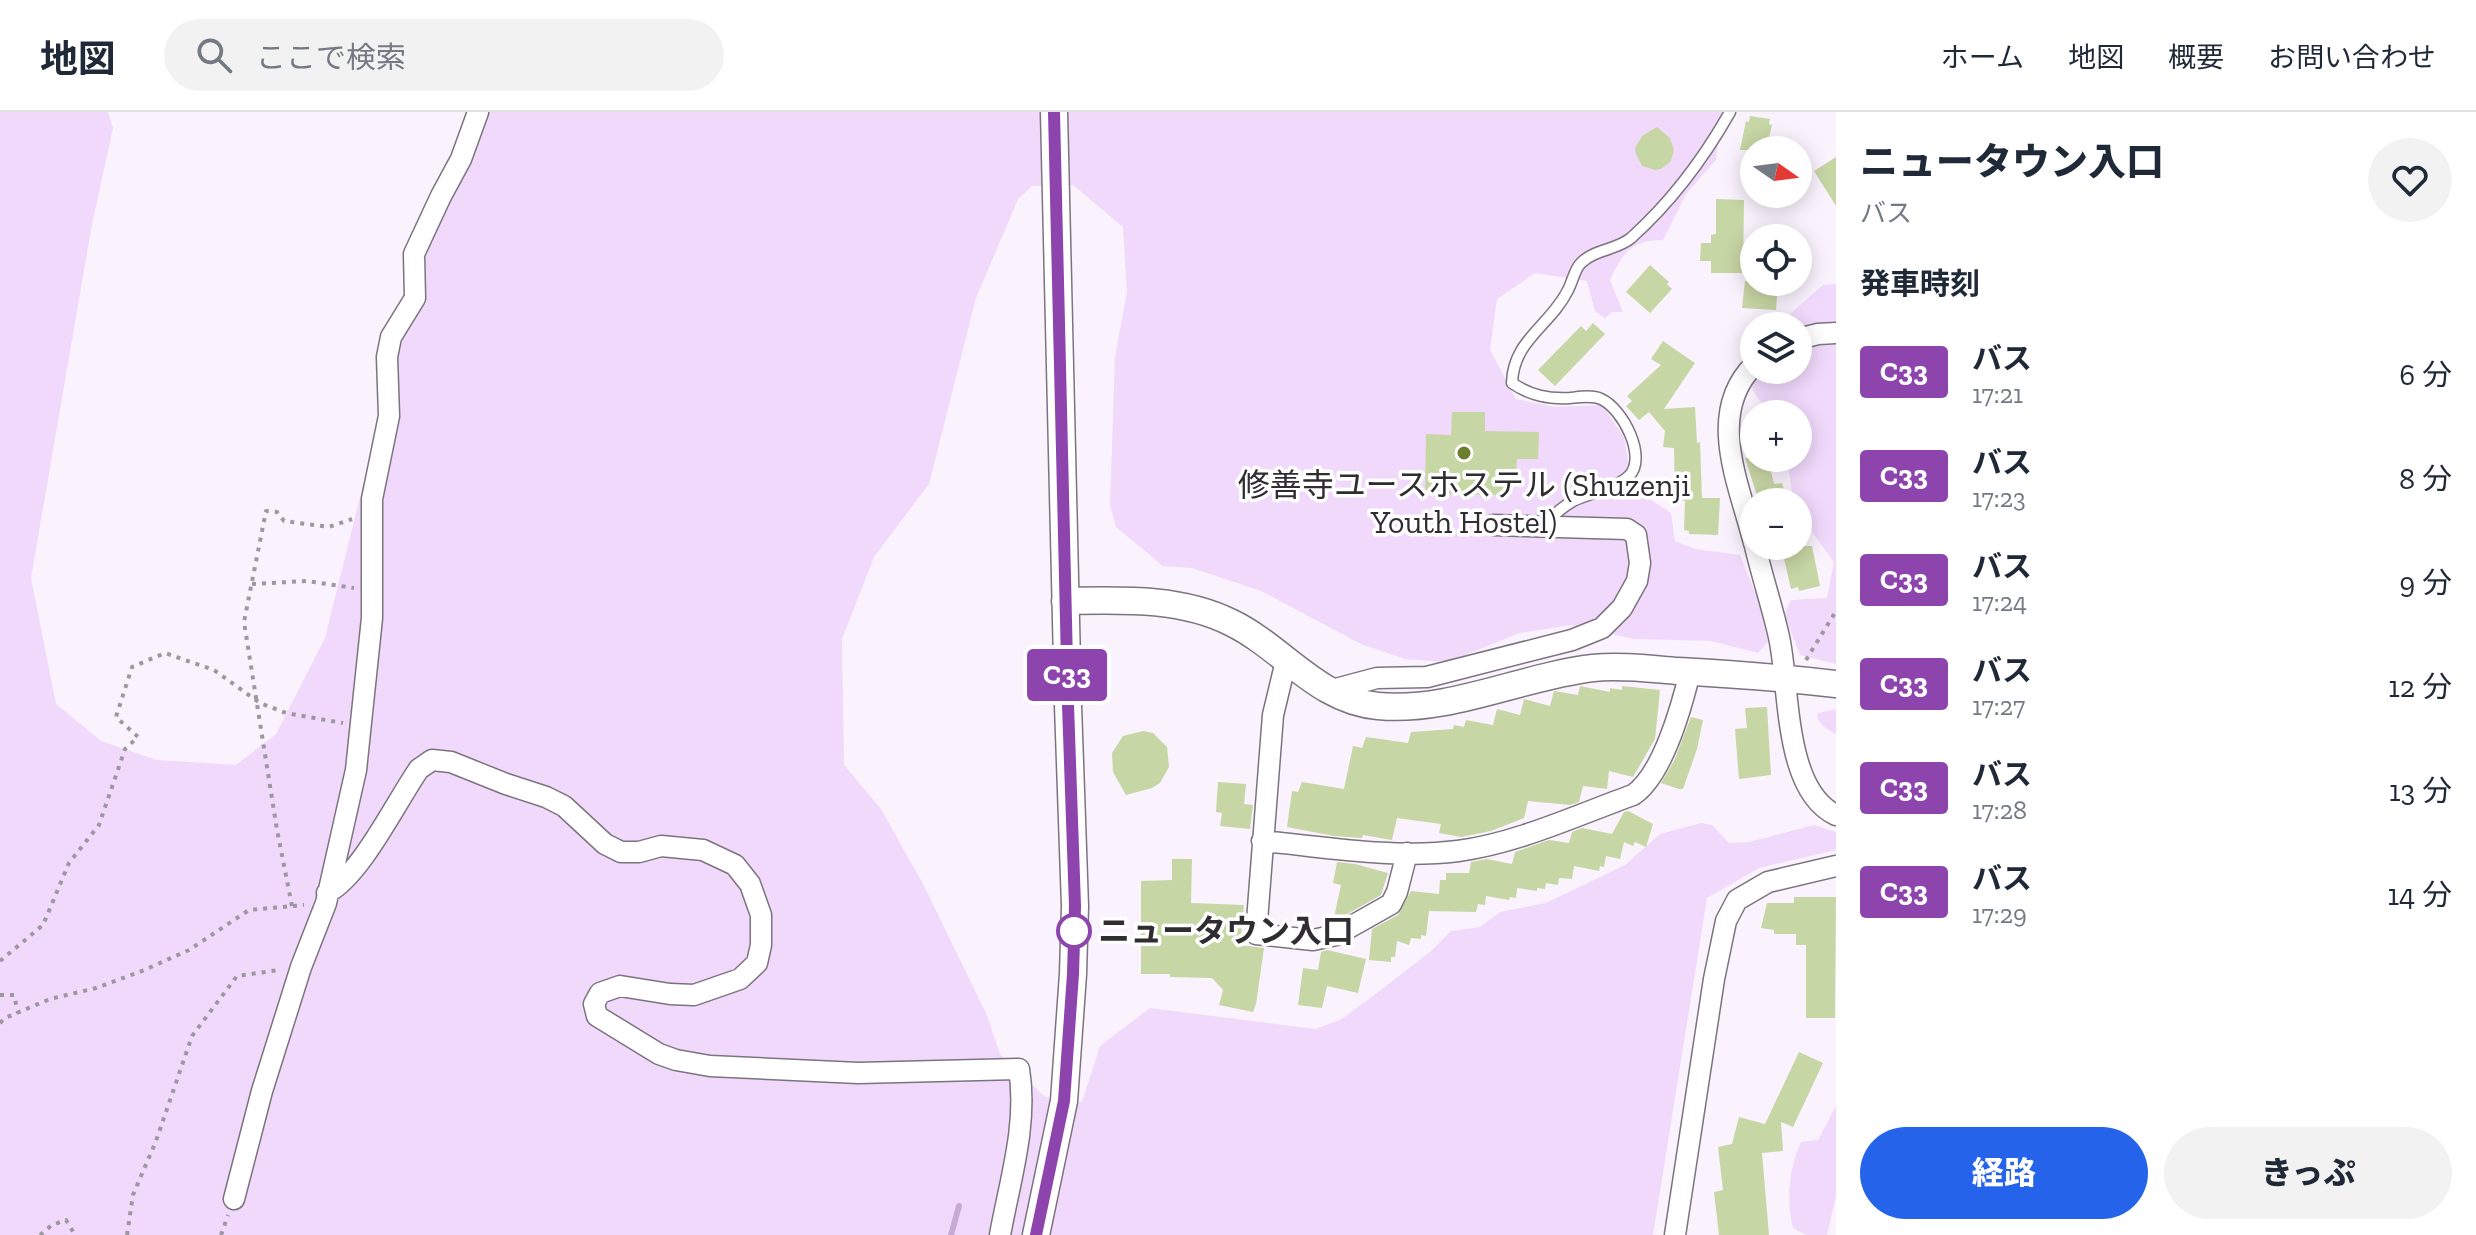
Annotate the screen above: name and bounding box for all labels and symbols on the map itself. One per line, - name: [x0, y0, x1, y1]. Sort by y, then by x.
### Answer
- north arrow: [1740, 136, 1812, 208]
- marker: 修善寺ユースホステル (Shuzenji Youth Hostel): [1455, 444, 1473, 462]
- place label: 修善寺ユースホステル (Shuzenji Youth Hostel): [1238, 466, 1690, 541]
- line badge: C33: [1021, 649, 1113, 701]
- place label: ニュータウン入口: [1098, 912, 1354, 950]
- marker: ニュータウン入口: [1057, 914, 1091, 948]

